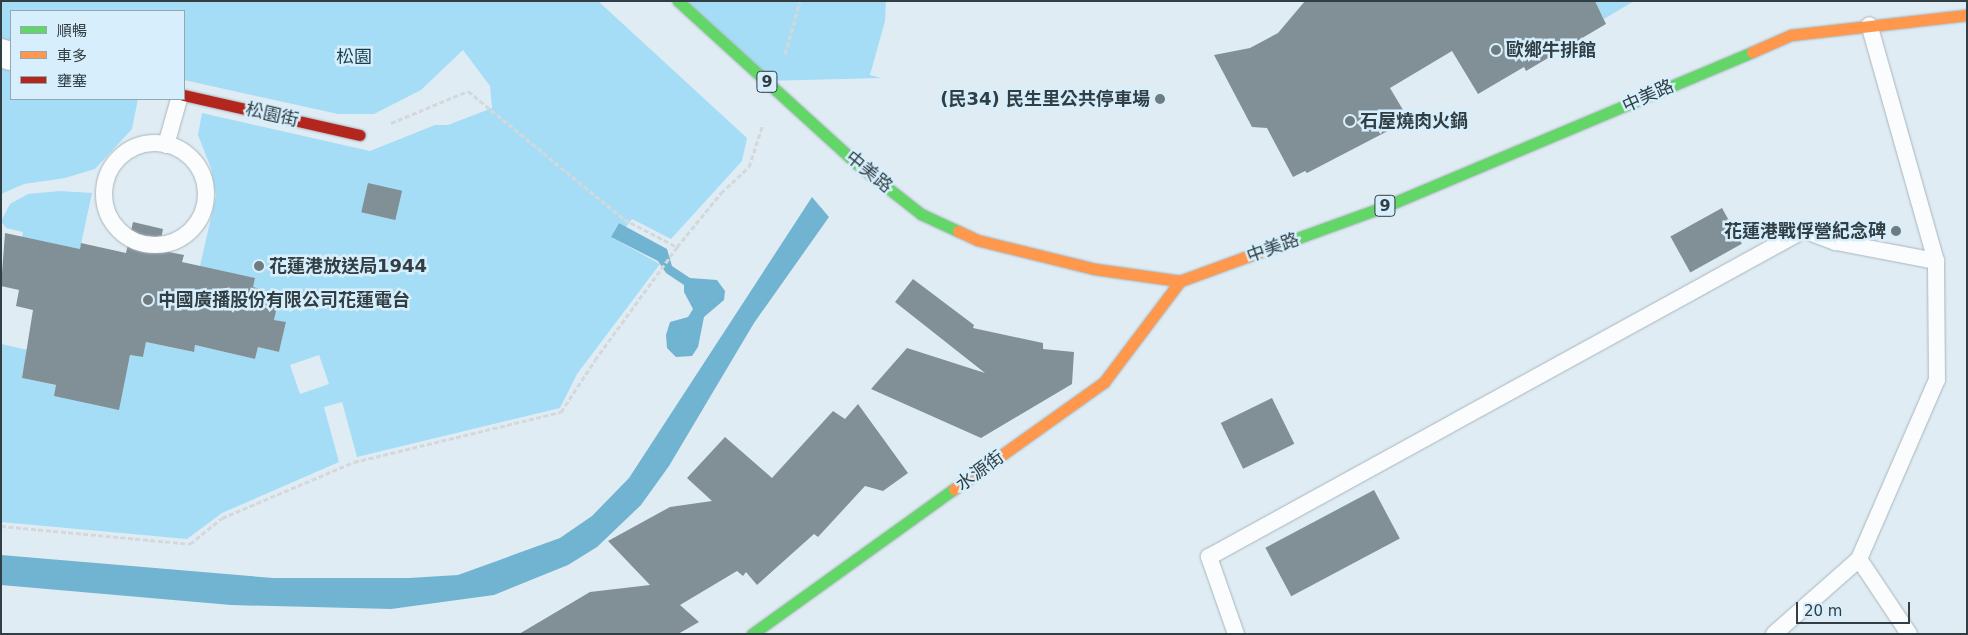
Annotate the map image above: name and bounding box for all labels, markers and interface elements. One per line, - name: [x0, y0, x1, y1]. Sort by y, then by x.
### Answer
- legend: [10, 10, 185, 100]
- text: 順暢: [57, 22, 87, 40]
- place label: 歐鄉牛排館: [1506, 39, 1596, 61]
- marker: 歐鄉牛排館: [1490, 44, 1502, 56]
- park label: 松園: [336, 46, 372, 68]
- text: 車多: [57, 47, 87, 65]
- road number: 9: [756, 68, 778, 95]
- text: 壅塞: [57, 72, 87, 90]
- street label: 中美路: [1619, 75, 1677, 117]
- place label: (民34) 民生里公共停車場: [940, 88, 1150, 110]
- marker: (民34) 民生里公共停車場: [1154, 93, 1166, 105]
- street label: 松園街: [243, 98, 301, 132]
- place label: 石屋燒肉火鍋: [1360, 110, 1468, 132]
- marker: 石屋燒肉火鍋: [1344, 115, 1356, 127]
- street label: 中美路: [841, 147, 897, 197]
- road number: 9: [1374, 192, 1396, 220]
- place label: 花蓮港戰俘營紀念碑: [1724, 220, 1886, 242]
- marker: 花蓮港戰俘營紀念碑: [1890, 225, 1902, 237]
- street label: 中美路: [1244, 229, 1302, 267]
- place label: 花蓮港放送局1944: [269, 255, 427, 277]
- marker: 花蓮港放送局1944: [253, 260, 265, 272]
- place label: 中國廣播股份有限公司花蓮電台: [158, 289, 410, 311]
- marker: 中國廣播股份有限公司花蓮電台: [142, 294, 154, 306]
- street label: 水源街: [952, 446, 1008, 496]
- scale bar: [1798, 592, 1912, 624]
- text: 20 m: [1804, 602, 1842, 620]

